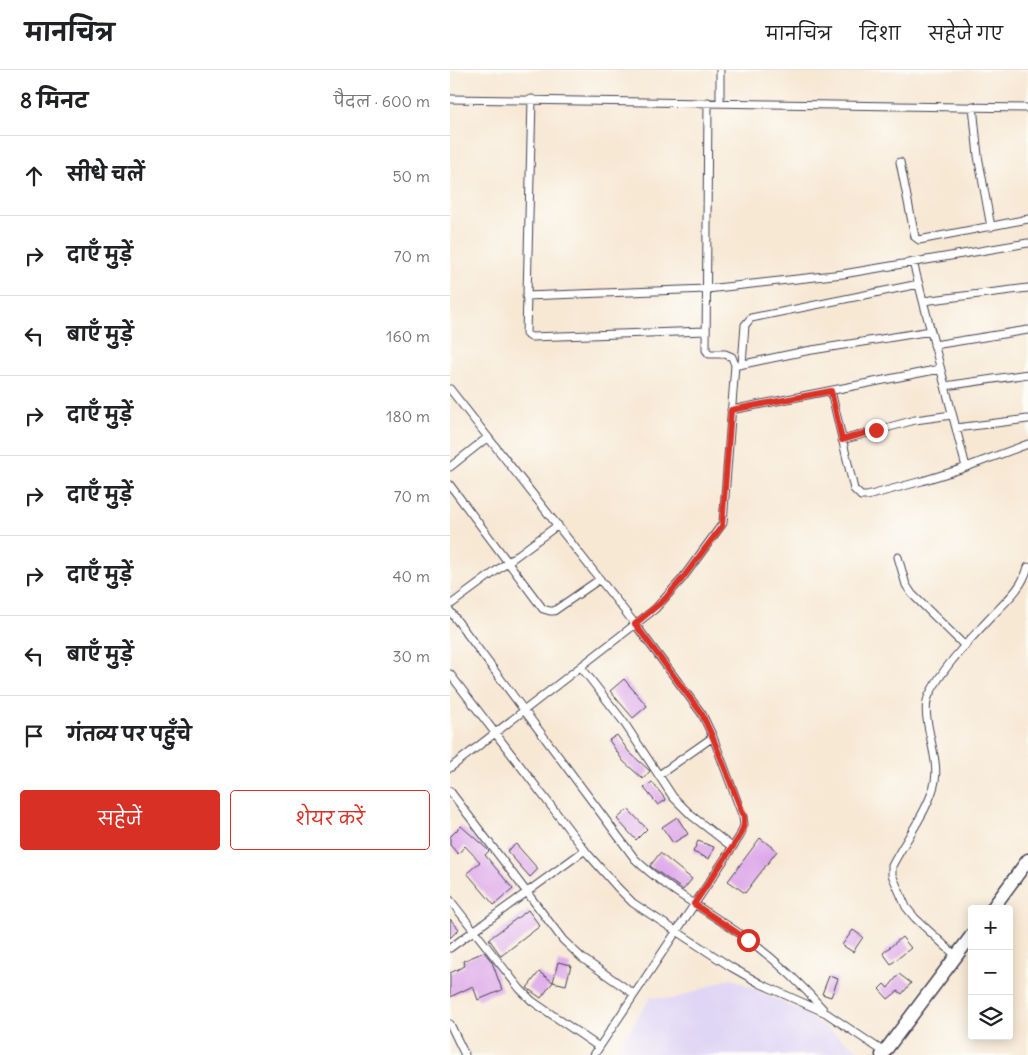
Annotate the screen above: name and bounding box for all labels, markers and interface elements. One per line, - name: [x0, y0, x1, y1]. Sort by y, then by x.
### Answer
- text: मानचित्र: [25, 17, 114, 47]
- text: मानचित्र: [766, 22, 832, 45]
- text: दिशा: [860, 22, 901, 45]
- text: सहेजे गए: [929, 22, 1003, 45]
- text: 8 मिनट: [20, 87, 88, 114]
- text: पैदल · 600 m: [334, 91, 430, 111]
- icon: ahead: [20, 162, 48, 190]
- text: सीधे चलें: [67, 162, 144, 186]
- text: 50 m: [392, 166, 430, 186]
- icon: right: [20, 242, 48, 270]
- text: दाएँ मुड़ें: [67, 242, 133, 266]
- text: 70 m: [394, 246, 430, 266]
- icon: left: [20, 322, 48, 350]
- text: बाएँ मुड़ें: [67, 322, 133, 346]
- text: 160 m: [386, 326, 430, 346]
- icon: right: [20, 402, 48, 430]
- text: दाएँ मुड़ें: [67, 402, 133, 426]
- text: 180 m: [386, 406, 430, 426]
- route end: [865, 419, 888, 442]
- icon: right: [20, 482, 48, 510]
- text: दाएँ मुड़ें: [67, 482, 133, 506]
- text: 70 m: [394, 486, 430, 506]
- icon: right: [20, 562, 48, 590]
- text: दाएँ मुड़ें: [67, 562, 133, 586]
- text: 40 m: [392, 566, 430, 586]
- icon: left: [20, 642, 48, 670]
- text: बाएँ मुड़ें: [67, 642, 133, 666]
- text: 30 m: [393, 646, 430, 666]
- icon: arrive: [20, 722, 48, 750]
- text: गंतव्य पर पहुँचे: [67, 722, 192, 746]
- button: सहेजें: [20, 790, 220, 850]
- button: शेयर करें: [230, 790, 430, 850]
- map controls: [968, 905, 1013, 1040]
- button: +: [968, 905, 1013, 950]
- route start: [737, 929, 760, 952]
- button: −: [968, 950, 1013, 995]
- button: layers: [968, 995, 1013, 1040]

